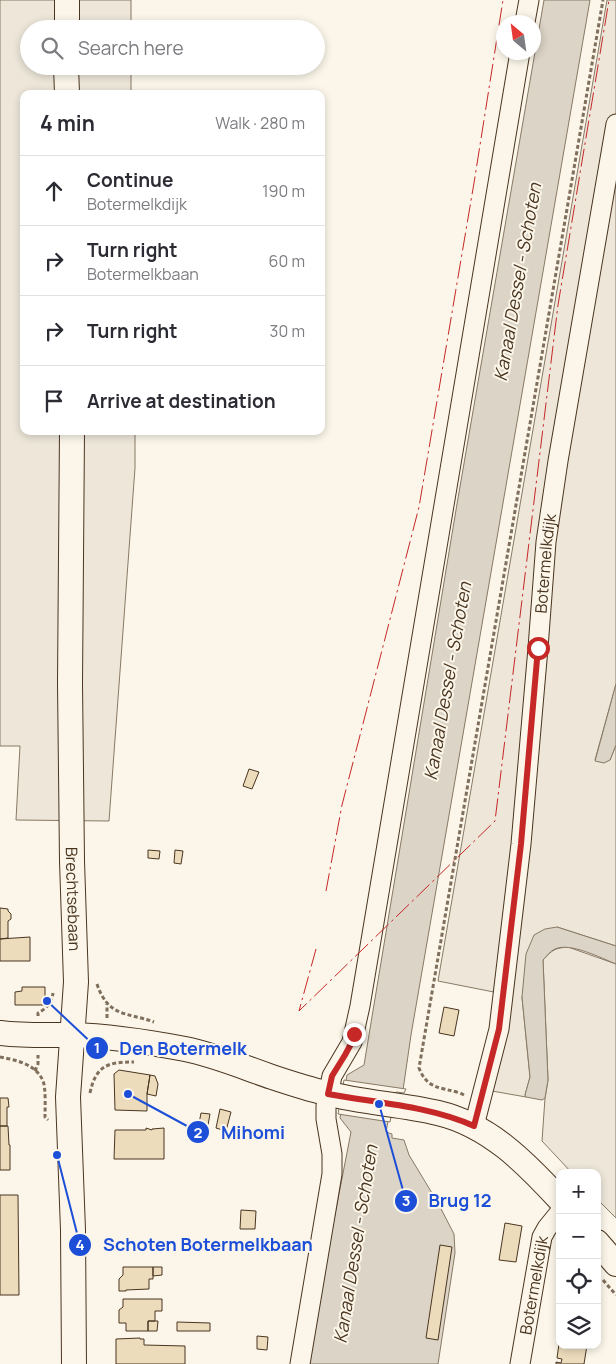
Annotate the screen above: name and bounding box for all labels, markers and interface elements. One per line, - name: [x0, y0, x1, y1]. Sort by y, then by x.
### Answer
- north arrow: [496, 15, 541, 60]
- search box: [20, 20, 325, 75]
- icon: search: [38, 34, 66, 62]
- text: Search here: [78, 35, 184, 61]
- text: 4 min: [40, 109, 95, 137]
- text: Walk · 280 m: [215, 112, 305, 134]
- text: Continue: [87, 167, 173, 193]
- icon: ahead: [40, 177, 68, 205]
- text: 190 m: [262, 180, 305, 202]
- water label: Kanaal Dessel - Schoten: [488, 180, 546, 383]
- text: Botermelkdijk: [87, 193, 187, 215]
- text: Turn right: [87, 237, 177, 263]
- icon: right: [40, 247, 68, 275]
- text: 60 m: [269, 250, 305, 272]
- text: Botermelkbaan: [87, 263, 199, 285]
- icon: right: [40, 317, 68, 345]
- text: Turn right: [87, 318, 177, 344]
- text: 30 m: [270, 320, 305, 342]
- icon: arrive: [40, 387, 68, 415]
- text: Arrive at destination: [87, 388, 276, 414]
- street label: Botermelkdijk: [530, 511, 561, 614]
- water label: Kanaal Dessel - Schoten: [418, 579, 476, 782]
- route start: [527, 637, 550, 660]
- street label: Brechtsebaan: [61, 847, 86, 951]
- route end: [343, 1023, 366, 1046]
- callout: Den Botermelk: [84, 1032, 257, 1065]
- text: Den Botermelk: [119, 1036, 248, 1060]
- text: 1: [94, 1037, 100, 1058]
- callout: Mihomi: [186, 1116, 295, 1149]
- text: Mihomi: [221, 1120, 285, 1144]
- text: 2: [194, 1122, 203, 1143]
- water label: Kanaal Dessel - Schoten: [327, 1142, 383, 1345]
- map controls: [556, 1169, 601, 1349]
- button: +: [556, 1169, 601, 1214]
- callout: Brug 12: [393, 1184, 501, 1217]
- text: Brug 12: [428, 1188, 492, 1212]
- text: 3: [402, 1190, 410, 1211]
- button: −: [556, 1214, 601, 1259]
- callout: Schoten Botermelkbaan: [68, 1229, 323, 1262]
- text: Schoten Botermelkbaan: [103, 1232, 313, 1256]
- street label: Botermelkdijk: [514, 1233, 553, 1336]
- text: 4: [75, 1234, 85, 1255]
- button: locate: [556, 1259, 601, 1304]
- button: layers: [556, 1304, 601, 1349]

